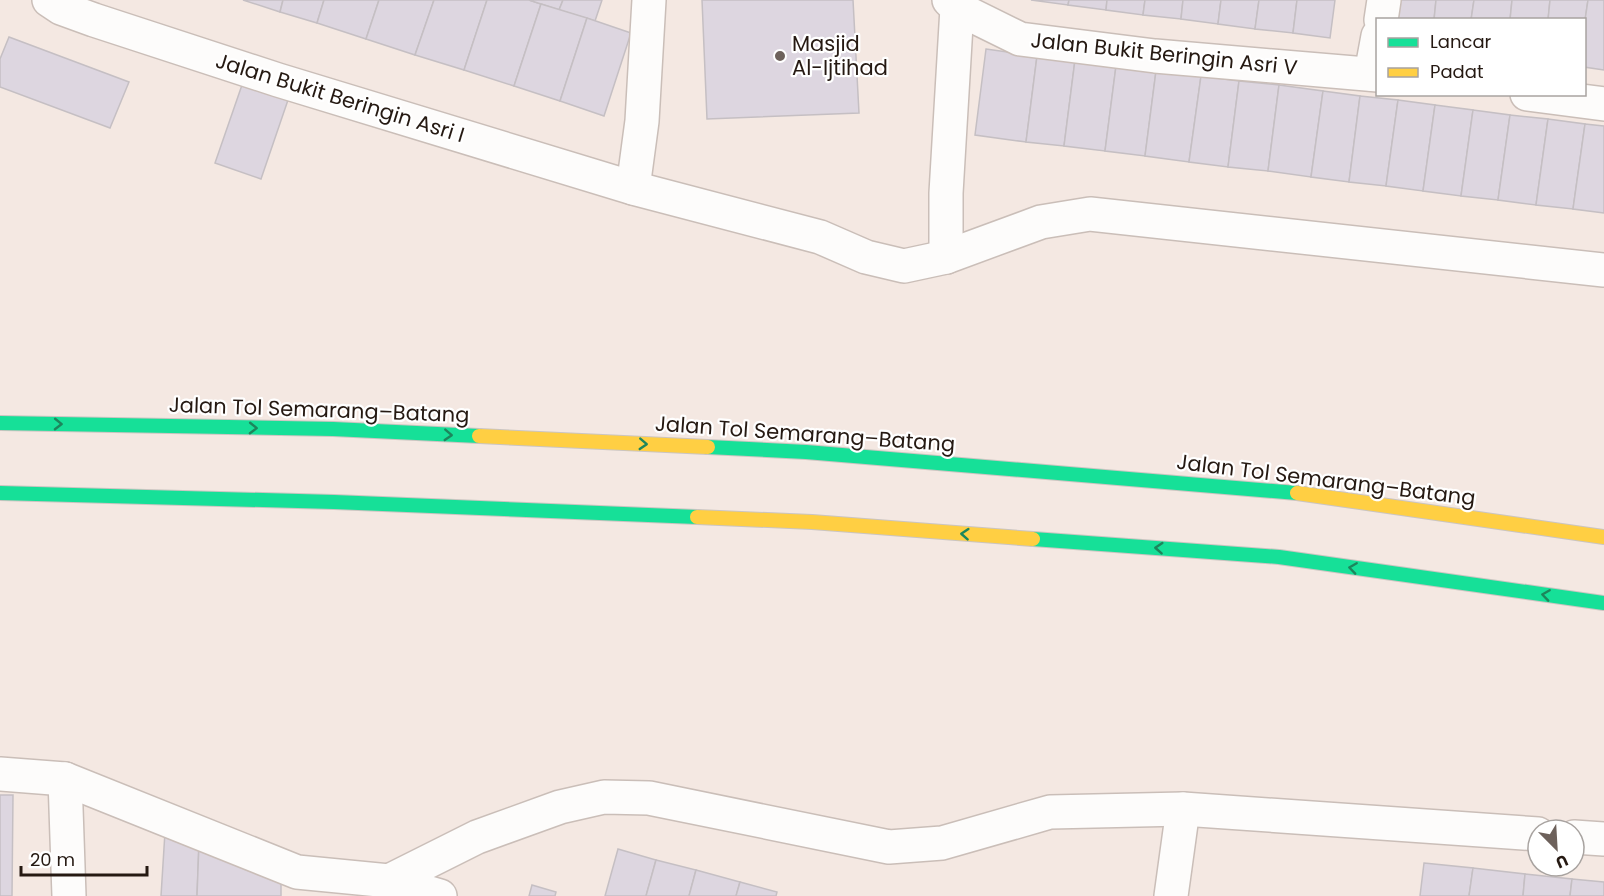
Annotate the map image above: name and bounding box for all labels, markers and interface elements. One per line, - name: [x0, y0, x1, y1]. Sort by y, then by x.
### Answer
- legend: [1376, 18, 1586, 96]
- street label: Jalan Bukit Beringin Asri V: [1029, 25, 1299, 82]
- place label: Masjid Al-Ijtihad: [792, 29, 888, 82]
- text: Lancar: [1430, 29, 1492, 54]
- street label: Jalan Bukit Beringin Asri I: [212, 46, 468, 149]
- marker: Masjid Al-Ijtihad: [773, 49, 787, 63]
- text: Padat: [1430, 59, 1483, 84]
- street label: Jalan Tol Semarang–Batang: [168, 390, 470, 429]
- street label: Jalan Tol Semarang–Batang: [654, 409, 956, 458]
- one-way arrow: [54, 418, 63, 430]
- one-way arrow: [249, 421, 258, 434]
- one-way arrow: [444, 428, 453, 441]
- one-way arrow: [639, 438, 648, 451]
- street label: Jalan Tol Semarang–Batang: [1175, 447, 1477, 512]
- one-way arrow: [960, 527, 969, 540]
- one-way arrow: [1155, 542, 1164, 555]
- one-way arrow: [1348, 562, 1358, 574]
- one-way arrow: [1541, 589, 1551, 601]
- north arrow: [1526, 818, 1586, 878]
- scale bar: [21, 839, 147, 877]
- text: 20 m: [30, 847, 75, 872]
- text: U: [1552, 848, 1572, 874]

